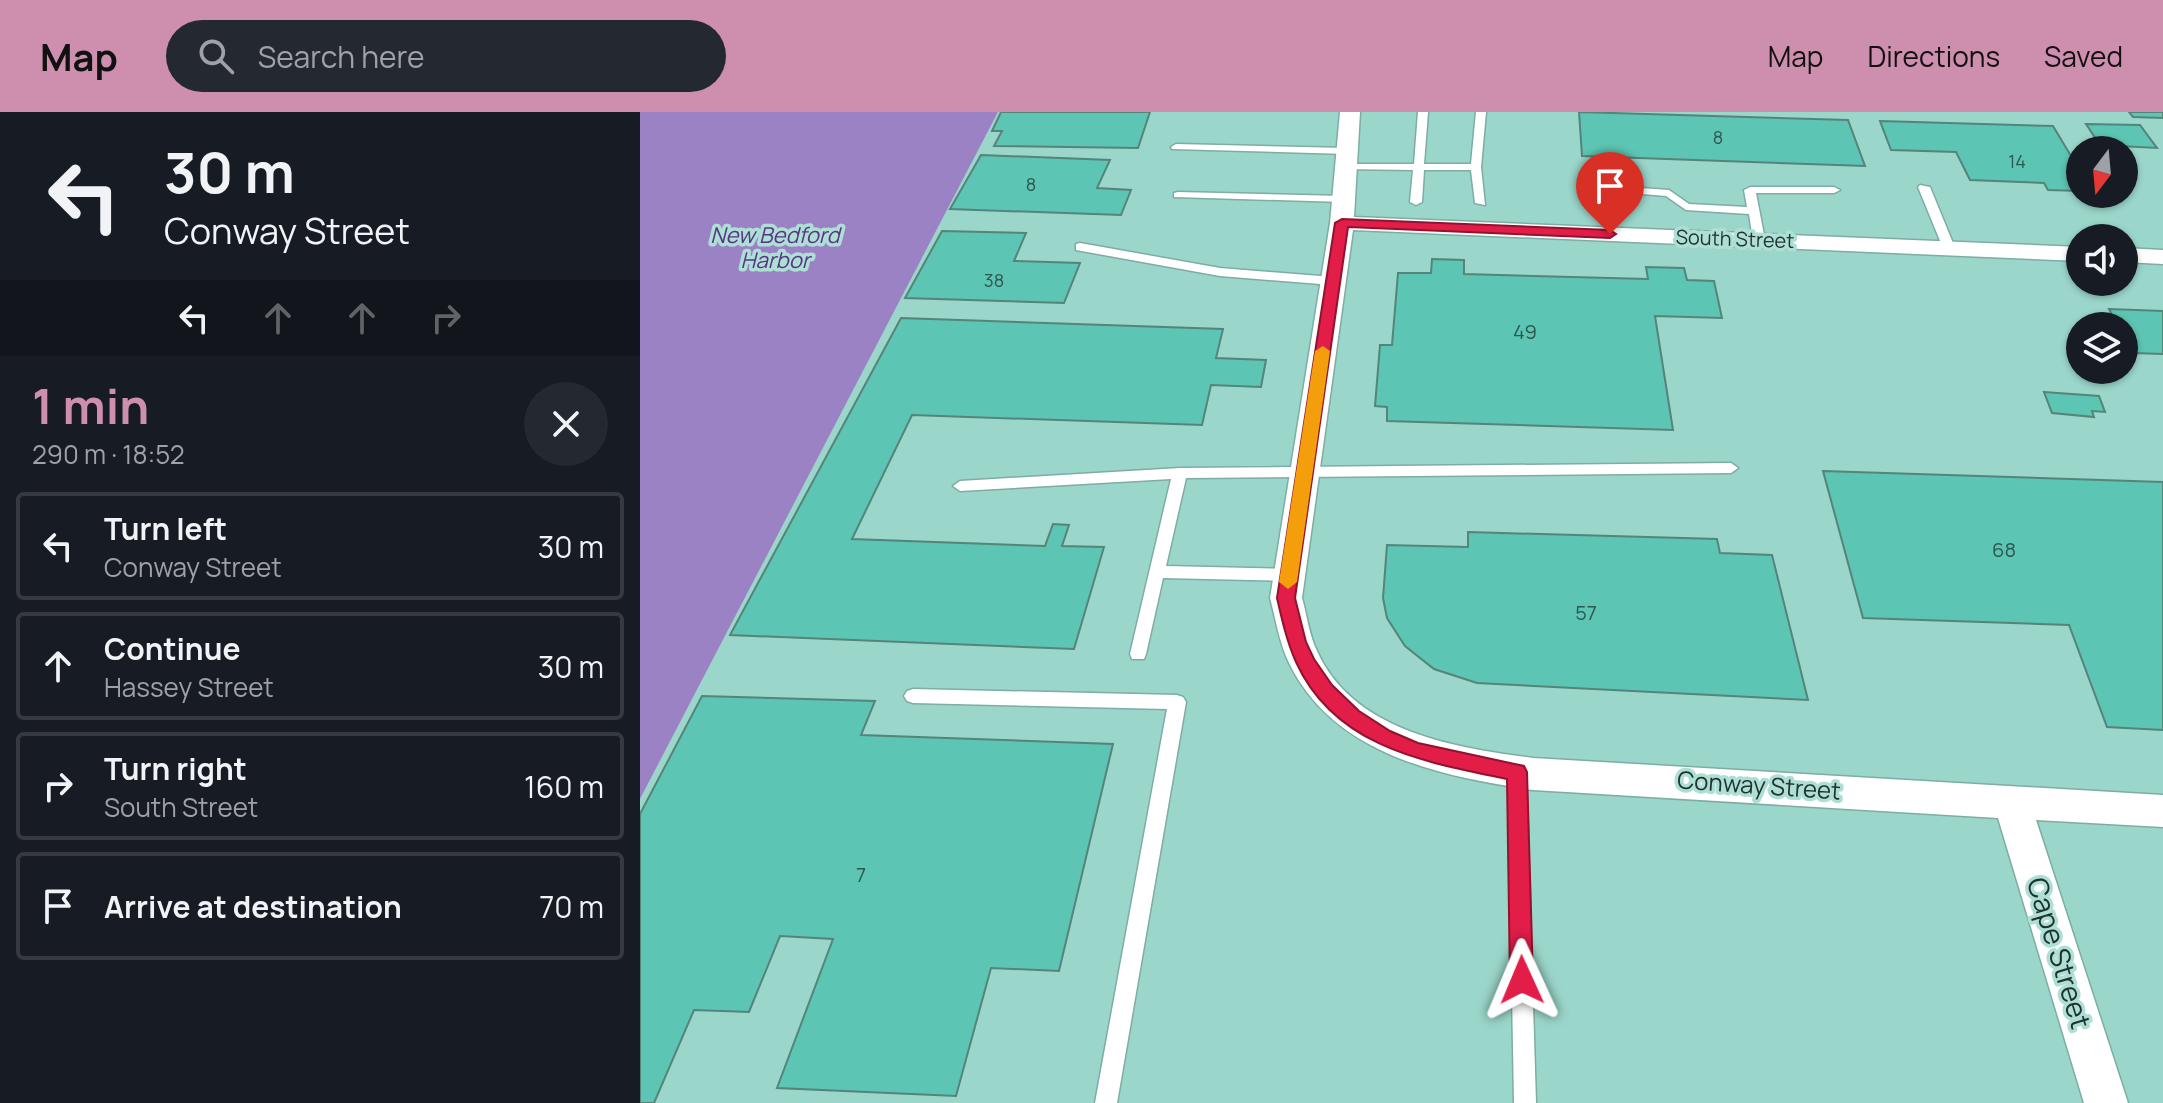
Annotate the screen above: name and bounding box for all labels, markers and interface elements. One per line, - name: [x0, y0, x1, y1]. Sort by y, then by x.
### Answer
- search box: [166, 20, 726, 92]
- text: Map: [40, 30, 118, 82]
- icon: search: [194, 34, 238, 78]
- text: Search here: [258, 36, 425, 77]
- text: Map: [1768, 37, 1823, 75]
- text: Directions: [1867, 37, 2000, 75]
- text: Saved: [2044, 37, 2123, 75]
- house number: 8: [1713, 125, 1723, 149]
- text: 30 m: [164, 133, 295, 210]
- north arrow: [2066, 136, 2138, 208]
- map controls: [2066, 136, 2138, 384]
- icon: left: [32, 144, 136, 248]
- house number: 14: [2008, 149, 2026, 173]
- pin: [1576, 152, 1644, 234]
- icon: arrive: [1588, 164, 1632, 208]
- house number: 8: [1026, 172, 1036, 196]
- text: Conway Street: [164, 206, 410, 255]
- water label: New Bedford Harbor: [710, 220, 843, 275]
- street label: South Street: [1675, 223, 1795, 254]
- button: sound: [2066, 224, 2138, 296]
- house number: 38: [984, 268, 1004, 292]
- icon: left: [172, 296, 216, 340]
- icon: ahead: [256, 296, 300, 340]
- icon: ahead: [340, 296, 384, 340]
- icon: right: [424, 296, 468, 340]
- button: layers: [2066, 312, 2138, 384]
- house number: 49: [1513, 318, 1537, 345]
- text: 1 min: [32, 373, 149, 438]
- button: close: [524, 382, 608, 466]
- text: 290 m · 18:52: [32, 436, 184, 472]
- text: Turn left: [104, 508, 227, 549]
- icon: left: [36, 524, 80, 568]
- text: 30 m: [538, 526, 604, 567]
- house number: 68: [1992, 536, 2016, 563]
- text: Conway Street: [104, 549, 282, 585]
- house number: 57: [1575, 599, 1597, 626]
- text: Continue: [104, 628, 240, 669]
- icon: ahead: [36, 644, 80, 688]
- text: 30 m: [538, 646, 604, 687]
- text: Hassey Street: [104, 669, 274, 705]
- text: Turn right: [104, 748, 247, 789]
- street label: Conway Street: [1676, 762, 1842, 807]
- icon: right: [36, 764, 80, 808]
- text: 160 m: [524, 766, 604, 807]
- text: South Street: [104, 789, 258, 825]
- house number: 7: [856, 861, 866, 888]
- street label: Cape Street: [2019, 872, 2101, 1033]
- icon: arrive: [36, 884, 80, 928]
- text: Arrive at destination: [104, 886, 402, 927]
- text: 70 m: [539, 886, 604, 927]
- position arrow: [1480, 938, 1564, 1022]

